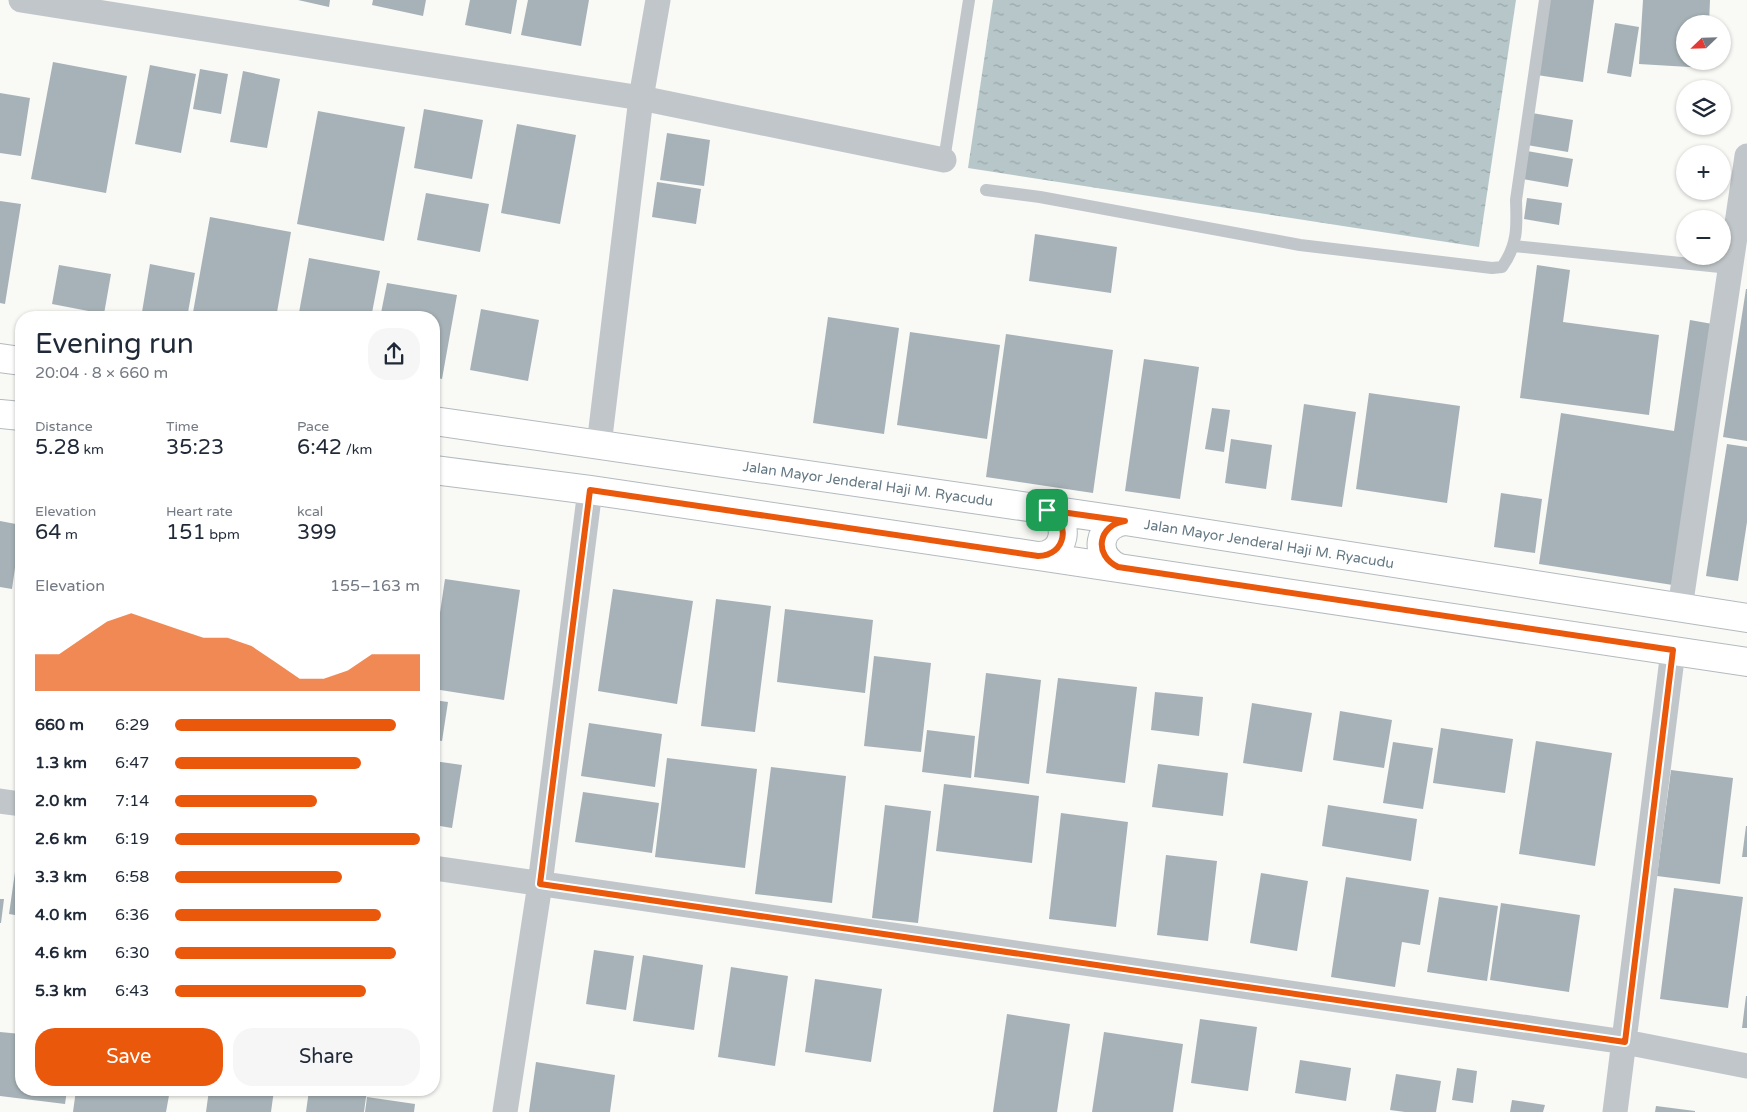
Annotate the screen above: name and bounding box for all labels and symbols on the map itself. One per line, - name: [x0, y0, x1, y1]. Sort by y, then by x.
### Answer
- north arrow: [1676, 15, 1731, 70]
- street label: Jalan Mayor Jenderal Haji M. Ryacudu: [742, 458, 994, 510]
- pin: [1026, 489, 1068, 531]
- street label: Jalan Mayor Jenderal Haji M. Ryacudu: [1143, 516, 1395, 572]

